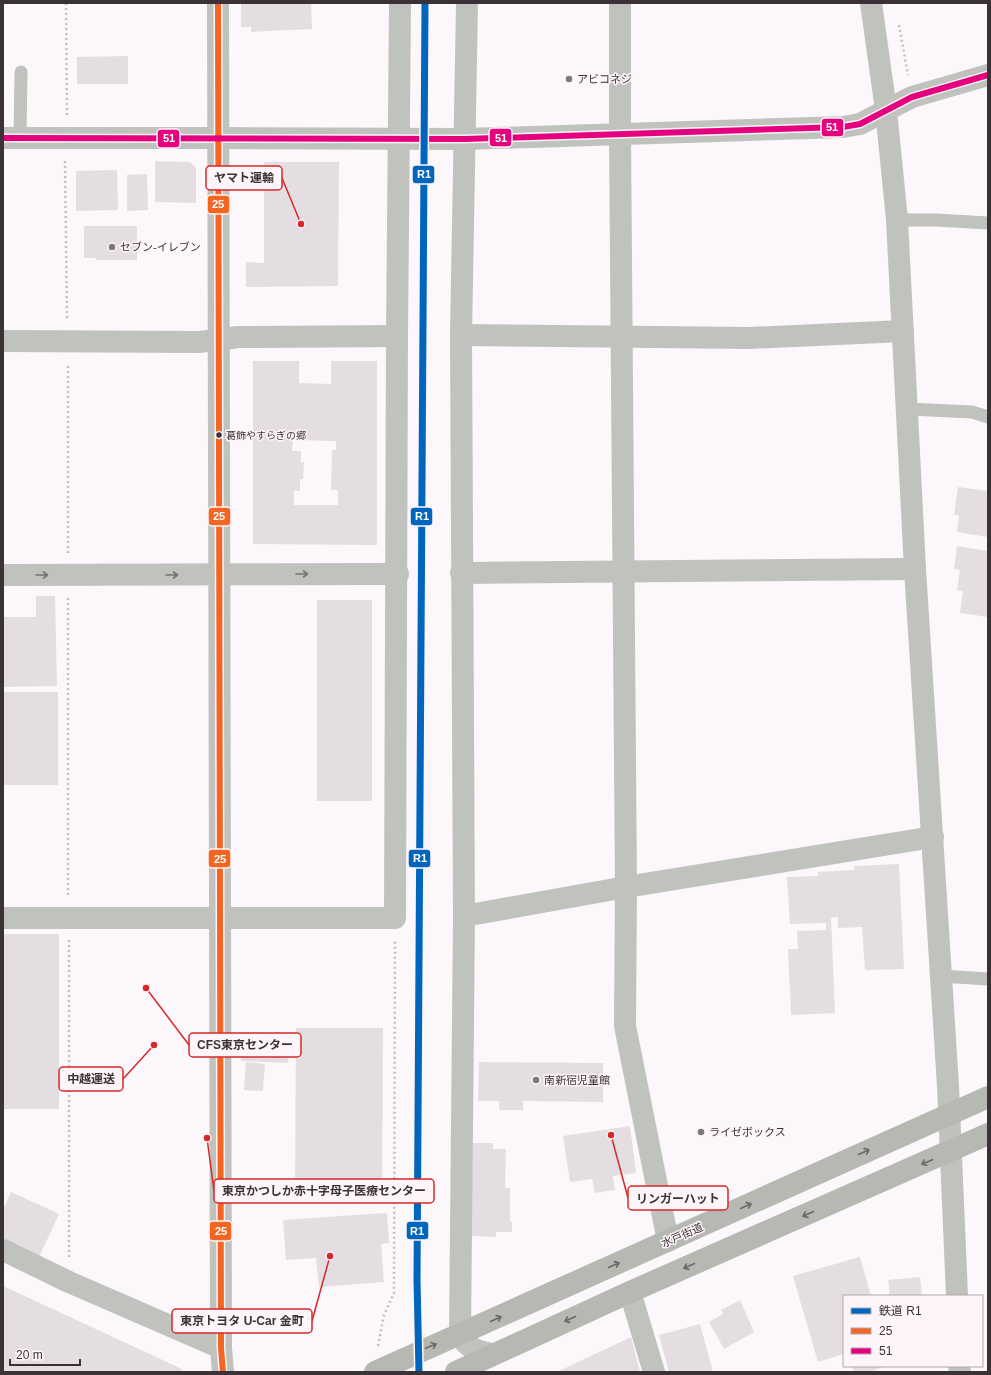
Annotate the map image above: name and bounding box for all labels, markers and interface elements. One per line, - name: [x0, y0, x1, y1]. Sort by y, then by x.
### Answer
- place label: アビコネジ: [577, 73, 632, 85]
- marker: アビコネジ: [564, 74, 574, 84]
- line badge: 51: [821, 118, 844, 137]
- text: 51: [826, 121, 838, 133]
- line badge: 51: [489, 128, 512, 147]
- line badge: 51: [157, 129, 180, 148]
- text: 51: [163, 132, 175, 144]
- text: 51: [495, 132, 507, 144]
- line badge: R1: [412, 165, 435, 184]
- callout: ヤマト運輸: [206, 166, 282, 190]
- text: R1: [417, 168, 431, 180]
- text: ヤマト運輸: [214, 171, 274, 185]
- line badge: 25: [207, 195, 230, 214]
- text: 25: [212, 198, 224, 210]
- place label: セブン-イレブン: [120, 241, 201, 253]
- marker: セブン-イレブン: [107, 242, 117, 252]
- marker: 葛飾やすらぎの郷: [214, 430, 224, 440]
- place label: 葛飾やすらぎの郷: [226, 430, 306, 441]
- line badge: 25: [208, 507, 231, 526]
- line badge: R1: [410, 507, 433, 526]
- text: 25: [213, 510, 225, 522]
- text: R1: [415, 510, 429, 522]
- one-way arrow: [295, 570, 308, 578]
- one-way arrow: [35, 571, 48, 579]
- one-way arrow: [165, 571, 178, 579]
- line badge: 25: [208, 849, 231, 868]
- line badge: R1: [408, 849, 431, 868]
- text: R1: [413, 852, 427, 864]
- text: 25: [214, 853, 226, 865]
- callout: CFS東京センター: [189, 1033, 301, 1057]
- text: CFS東京センター: [197, 1038, 293, 1052]
- callout: 中越運送: [59, 1067, 123, 1091]
- text: 中越運送: [67, 1072, 115, 1086]
- place label: 南新宿児童館: [544, 1074, 610, 1086]
- marker: 南新宿児童館: [531, 1075, 541, 1085]
- place label: ライゼボックス: [709, 1126, 786, 1138]
- marker: ライゼボックス: [696, 1127, 706, 1137]
- one-way arrow: [858, 1148, 870, 1155]
- one-way arrow: [921, 1158, 933, 1166]
- callout: 東京かつしか赤十字母子医療センター: [214, 1179, 434, 1203]
- text: 東京かつしか赤十字母子医療センター: [222, 1184, 426, 1198]
- callout: リンガーハット: [628, 1186, 728, 1210]
- text: リンガーハット: [636, 1192, 720, 1206]
- one-way arrow: [739, 1202, 751, 1209]
- one-way arrow: [802, 1211, 814, 1218]
- line badge: 25: [209, 1221, 232, 1241]
- line badge: R1: [406, 1221, 429, 1240]
- street label: 水戸街道: [659, 1221, 705, 1249]
- text: 25: [215, 1225, 227, 1237]
- text: R1: [410, 1225, 424, 1237]
- one-way arrow: [608, 1261, 620, 1268]
- one-way arrow: [683, 1263, 695, 1270]
- legend: [843, 1295, 983, 1367]
- text: 鉄道 R1: [879, 1304, 922, 1318]
- callout: 東京トヨタ U-Car 金町: [172, 1309, 312, 1333]
- text: 東京トヨタ U-Car 金町: [180, 1314, 304, 1328]
- one-way arrow: [489, 1314, 501, 1322]
- one-way arrow: [564, 1316, 576, 1323]
- text: 25: [879, 1324, 893, 1338]
- scale bar: [10, 1341, 80, 1367]
- one-way arrow: [425, 1342, 437, 1350]
- text: 51: [879, 1344, 893, 1358]
- text: 20 m: [16, 1348, 43, 1362]

